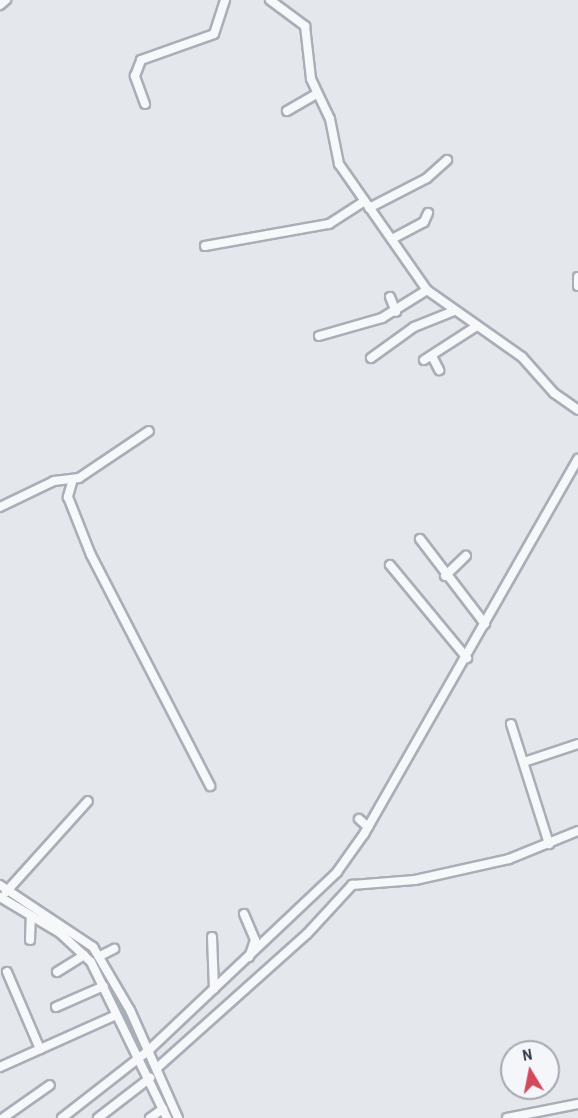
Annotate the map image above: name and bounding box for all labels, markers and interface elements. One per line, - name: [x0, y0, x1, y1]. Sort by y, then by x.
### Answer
- north arrow: [500, 1040, 560, 1100]
- text: N: [521, 1043, 534, 1066]

